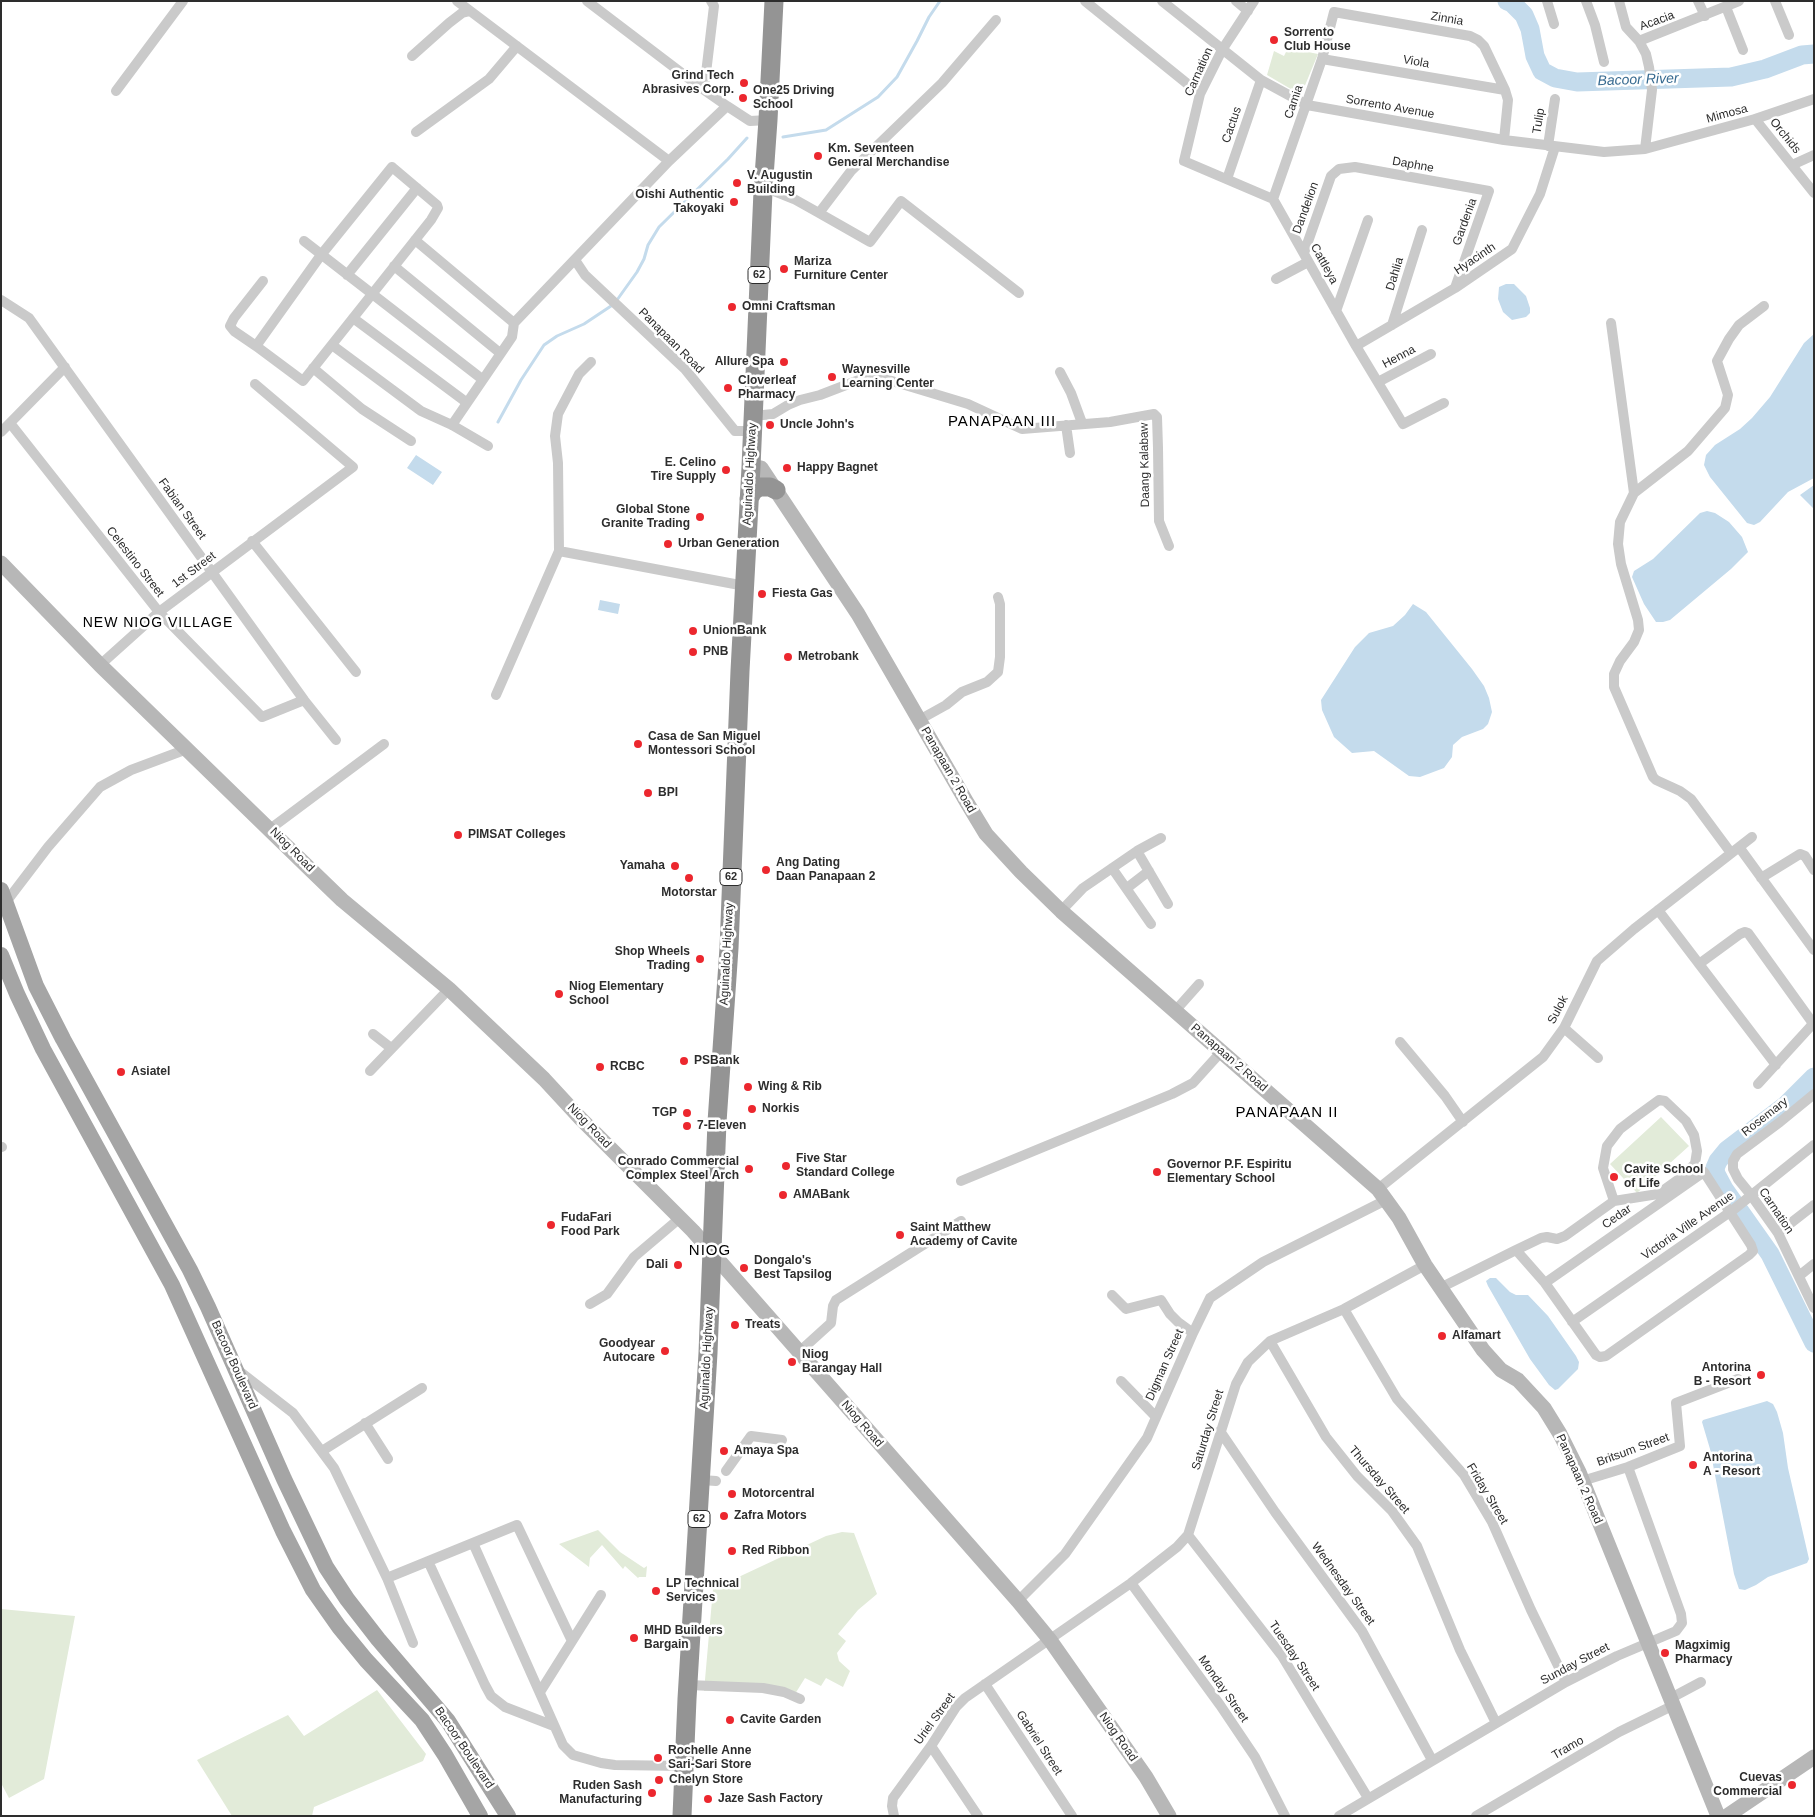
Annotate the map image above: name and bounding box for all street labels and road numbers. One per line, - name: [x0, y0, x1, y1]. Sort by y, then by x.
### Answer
- street label: Acacia: [1638, 8, 1676, 34]
- street label: Zinnia: [1430, 9, 1464, 29]
- street label: Carnation: [1182, 45, 1216, 99]
- street label: Viola: [1402, 53, 1430, 71]
- street label: Camia: [1282, 83, 1306, 121]
- street label: Sorrento Avenue: [1345, 92, 1435, 122]
- street label: Mimosa: [1705, 102, 1749, 126]
- street label: Cactus: [1219, 105, 1245, 145]
- street label: Tulip: [1530, 107, 1548, 135]
- street label: Orchids: [1766, 115, 1804, 157]
- street label: Daphne: [1391, 154, 1435, 176]
- street label: Dandelion: [1290, 180, 1322, 236]
- street label: Gardenia: [1450, 196, 1480, 248]
- street label: Hyacinth: [1452, 240, 1498, 278]
- street label: Cattleya: [1307, 241, 1341, 287]
- street label: Dahlia: [1383, 256, 1407, 292]
- road number: 62: [748, 266, 770, 284]
- street label: Panapaan Road: [635, 305, 707, 377]
- street label: Henna: [1380, 342, 1418, 372]
- street label: Aguinaldo Highway: [740, 422, 760, 526]
- street label: Daang Kalabaw: [1137, 423, 1153, 507]
- street label: Fabian Street: [155, 476, 209, 542]
- street label: Celestino Street: [103, 524, 167, 600]
- street label: 1st Street: [169, 549, 219, 591]
- street label: Panapaan 2 Road: [918, 725, 978, 815]
- street label: Niog Road: [267, 825, 317, 875]
- road number: 62: [720, 869, 742, 886]
- street label: Aguinaldo Highway: [717, 902, 737, 1006]
- street label: Sulok: [1545, 993, 1571, 1027]
- street label: Panapaan 2 Road: [1188, 1021, 1270, 1095]
- street label: Rosemary: [1739, 1094, 1791, 1140]
- street label: Niog Road: [564, 1101, 614, 1151]
- street label: Carnation: [1755, 1185, 1797, 1237]
- street label: Victoria Ville Avenue: [1639, 1189, 1737, 1263]
- street label: Cedar: [1599, 1202, 1635, 1232]
- street label: Aguinaldo Highway: [697, 1306, 717, 1410]
- street label: Bacoor Boulevard: [208, 1318, 260, 1412]
- street label: Digman Street: [1143, 1327, 1187, 1403]
- street label: Saturday Street: [1189, 1388, 1227, 1472]
- street label: Niog Road: [838, 1398, 886, 1450]
- street label: Britsum Street: [1595, 1430, 1671, 1470]
- street label: Panapaan 2 Road: [1553, 1432, 1605, 1526]
- street label: Thursday Street: [1346, 1443, 1412, 1517]
- street label: Friday Street: [1463, 1461, 1511, 1527]
- road number: 62: [688, 1510, 710, 1528]
- street label: Wednesday Street: [1308, 1540, 1378, 1628]
- street label: Tuesday Street: [1265, 1618, 1323, 1694]
- street label: Sunday Street: [1538, 1640, 1612, 1688]
- street label: Monday Street: [1195, 1653, 1251, 1725]
- street label: Uriel Street: [912, 1690, 958, 1748]
- street label: Bacoor Boulevard: [431, 1704, 497, 1792]
- street label: Gabriel Street: [1013, 1708, 1065, 1778]
- street label: Niog Road: [1096, 1710, 1140, 1764]
- street label: Tramo: [1550, 1733, 1586, 1763]

